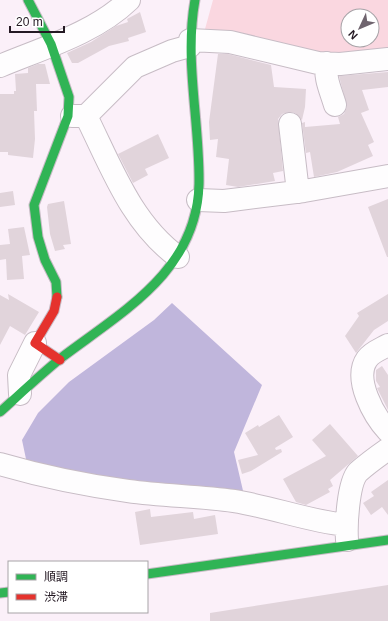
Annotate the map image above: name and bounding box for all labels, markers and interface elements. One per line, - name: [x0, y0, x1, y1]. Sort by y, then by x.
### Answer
- scale bar: [10, 8, 64, 34]
- north arrow: [340, 8, 380, 48]
- text: 20 m: [16, 15, 43, 29]
- text: N: [346, 28, 360, 42]
- legend: [8, 561, 148, 613]
- text: 順調: [44, 570, 68, 584]
- text: 渋滞: [44, 590, 68, 604]

